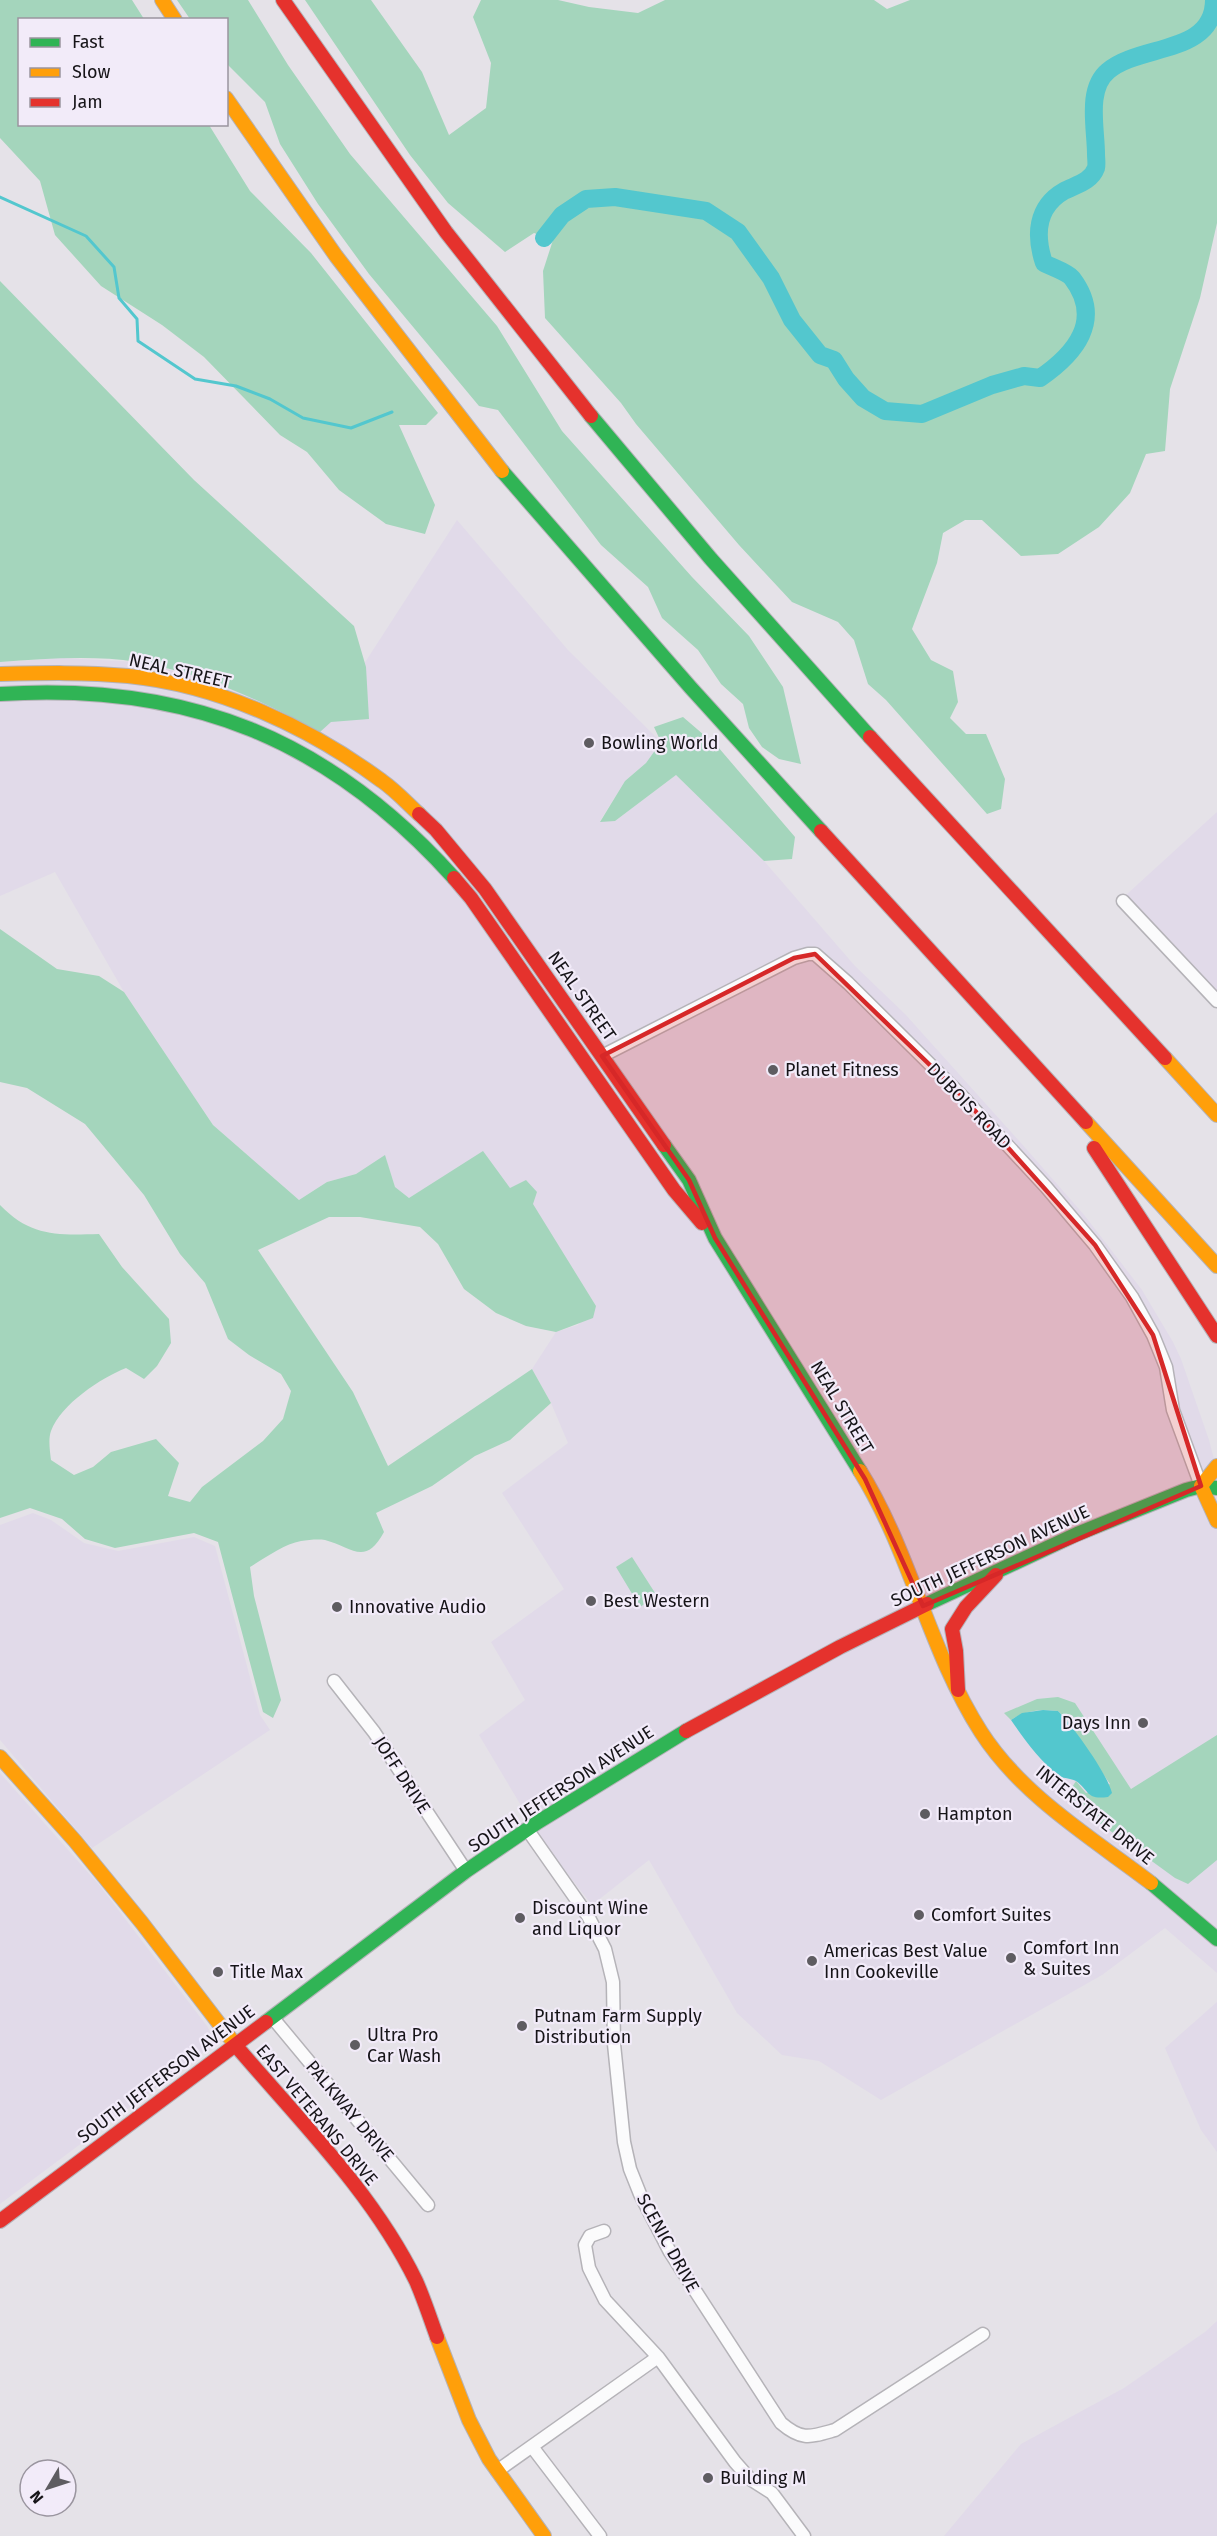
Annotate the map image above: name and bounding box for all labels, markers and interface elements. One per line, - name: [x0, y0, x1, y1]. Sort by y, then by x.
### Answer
- legend: [18, 18, 228, 126]
- text: Fast: [72, 31, 105, 53]
- text: Slow: [72, 61, 111, 83]
- text: Jam: [72, 91, 103, 113]
- street label: NEAL STREET: [127, 649, 234, 694]
- place label: Bowling World: [601, 732, 719, 754]
- marker: Bowling World: [582, 736, 596, 750]
- street label: NEAL STREET: [543, 947, 621, 1046]
- street label: DUBOIS ROAD: [922, 1058, 1016, 1154]
- place label: Planet Fitness: [785, 1059, 899, 1081]
- marker: Planet Fitness: [766, 1063, 780, 1077]
- street label: NEAL STREET: [806, 1357, 879, 1458]
- street label: SOUTH JEFFERSON AVENUE: [887, 1500, 1093, 1612]
- place label: Best Western: [603, 1590, 710, 1612]
- marker: Best Western: [584, 1594, 598, 1608]
- place label: Innovative Audio: [349, 1596, 486, 1618]
- marker: Innovative Audio: [330, 1600, 344, 1614]
- place label: Days Inn: [1062, 1712, 1131, 1734]
- marker: Days Inn: [1136, 1716, 1150, 1730]
- street label: SOUTH JEFFERSON AVENUE: [464, 1721, 658, 1857]
- street label: JOFF DRIVE: [369, 1732, 435, 1818]
- street label: INTERSTATE DRIVE: [1031, 1761, 1159, 1869]
- place label: Hampton: [937, 1803, 1012, 1825]
- marker: Hampton: [918, 1807, 932, 1821]
- place label: Discount Wine and Liquor: [532, 1897, 648, 1940]
- place label: Comfort Suites: [931, 1904, 1051, 1926]
- marker: Comfort Suites: [912, 1908, 926, 1922]
- marker: Discount Wine and Liquor: [513, 1911, 527, 1925]
- place label: Comfort Inn & Suites: [1023, 1937, 1120, 1980]
- place label: Americas Best Value Inn Cookeville: [824, 1940, 988, 1983]
- marker: Comfort Inn & Suites: [1004, 1951, 1018, 1965]
- marker: Americas Best Value Inn Cookeville: [805, 1954, 819, 1968]
- place label: Title Max: [230, 1961, 303, 1983]
- marker: Title Max: [211, 1965, 225, 1979]
- street label: SOUTH JEFFERSON AVENUE: [73, 2000, 259, 2148]
- place label: Putnam Farm Supply Distribution: [534, 2005, 702, 2048]
- marker: Putnam Farm Supply Distribution: [515, 2019, 529, 2033]
- place label: Ultra Pro Car Wash: [367, 2024, 441, 2067]
- marker: Ultra Pro Car Wash: [348, 2038, 362, 2052]
- street label: EAST VETERANS DRIVE: [252, 2040, 382, 2190]
- street label: PALKWAY DRIVE: [301, 2056, 399, 2166]
- street label: SCENIC DRIVE: [632, 2190, 704, 2296]
- north arrow: [18, 2458, 78, 2518]
- place label: Building M: [720, 2467, 806, 2489]
- marker: Building M: [701, 2471, 715, 2485]
- text: N: [26, 2487, 47, 2507]

